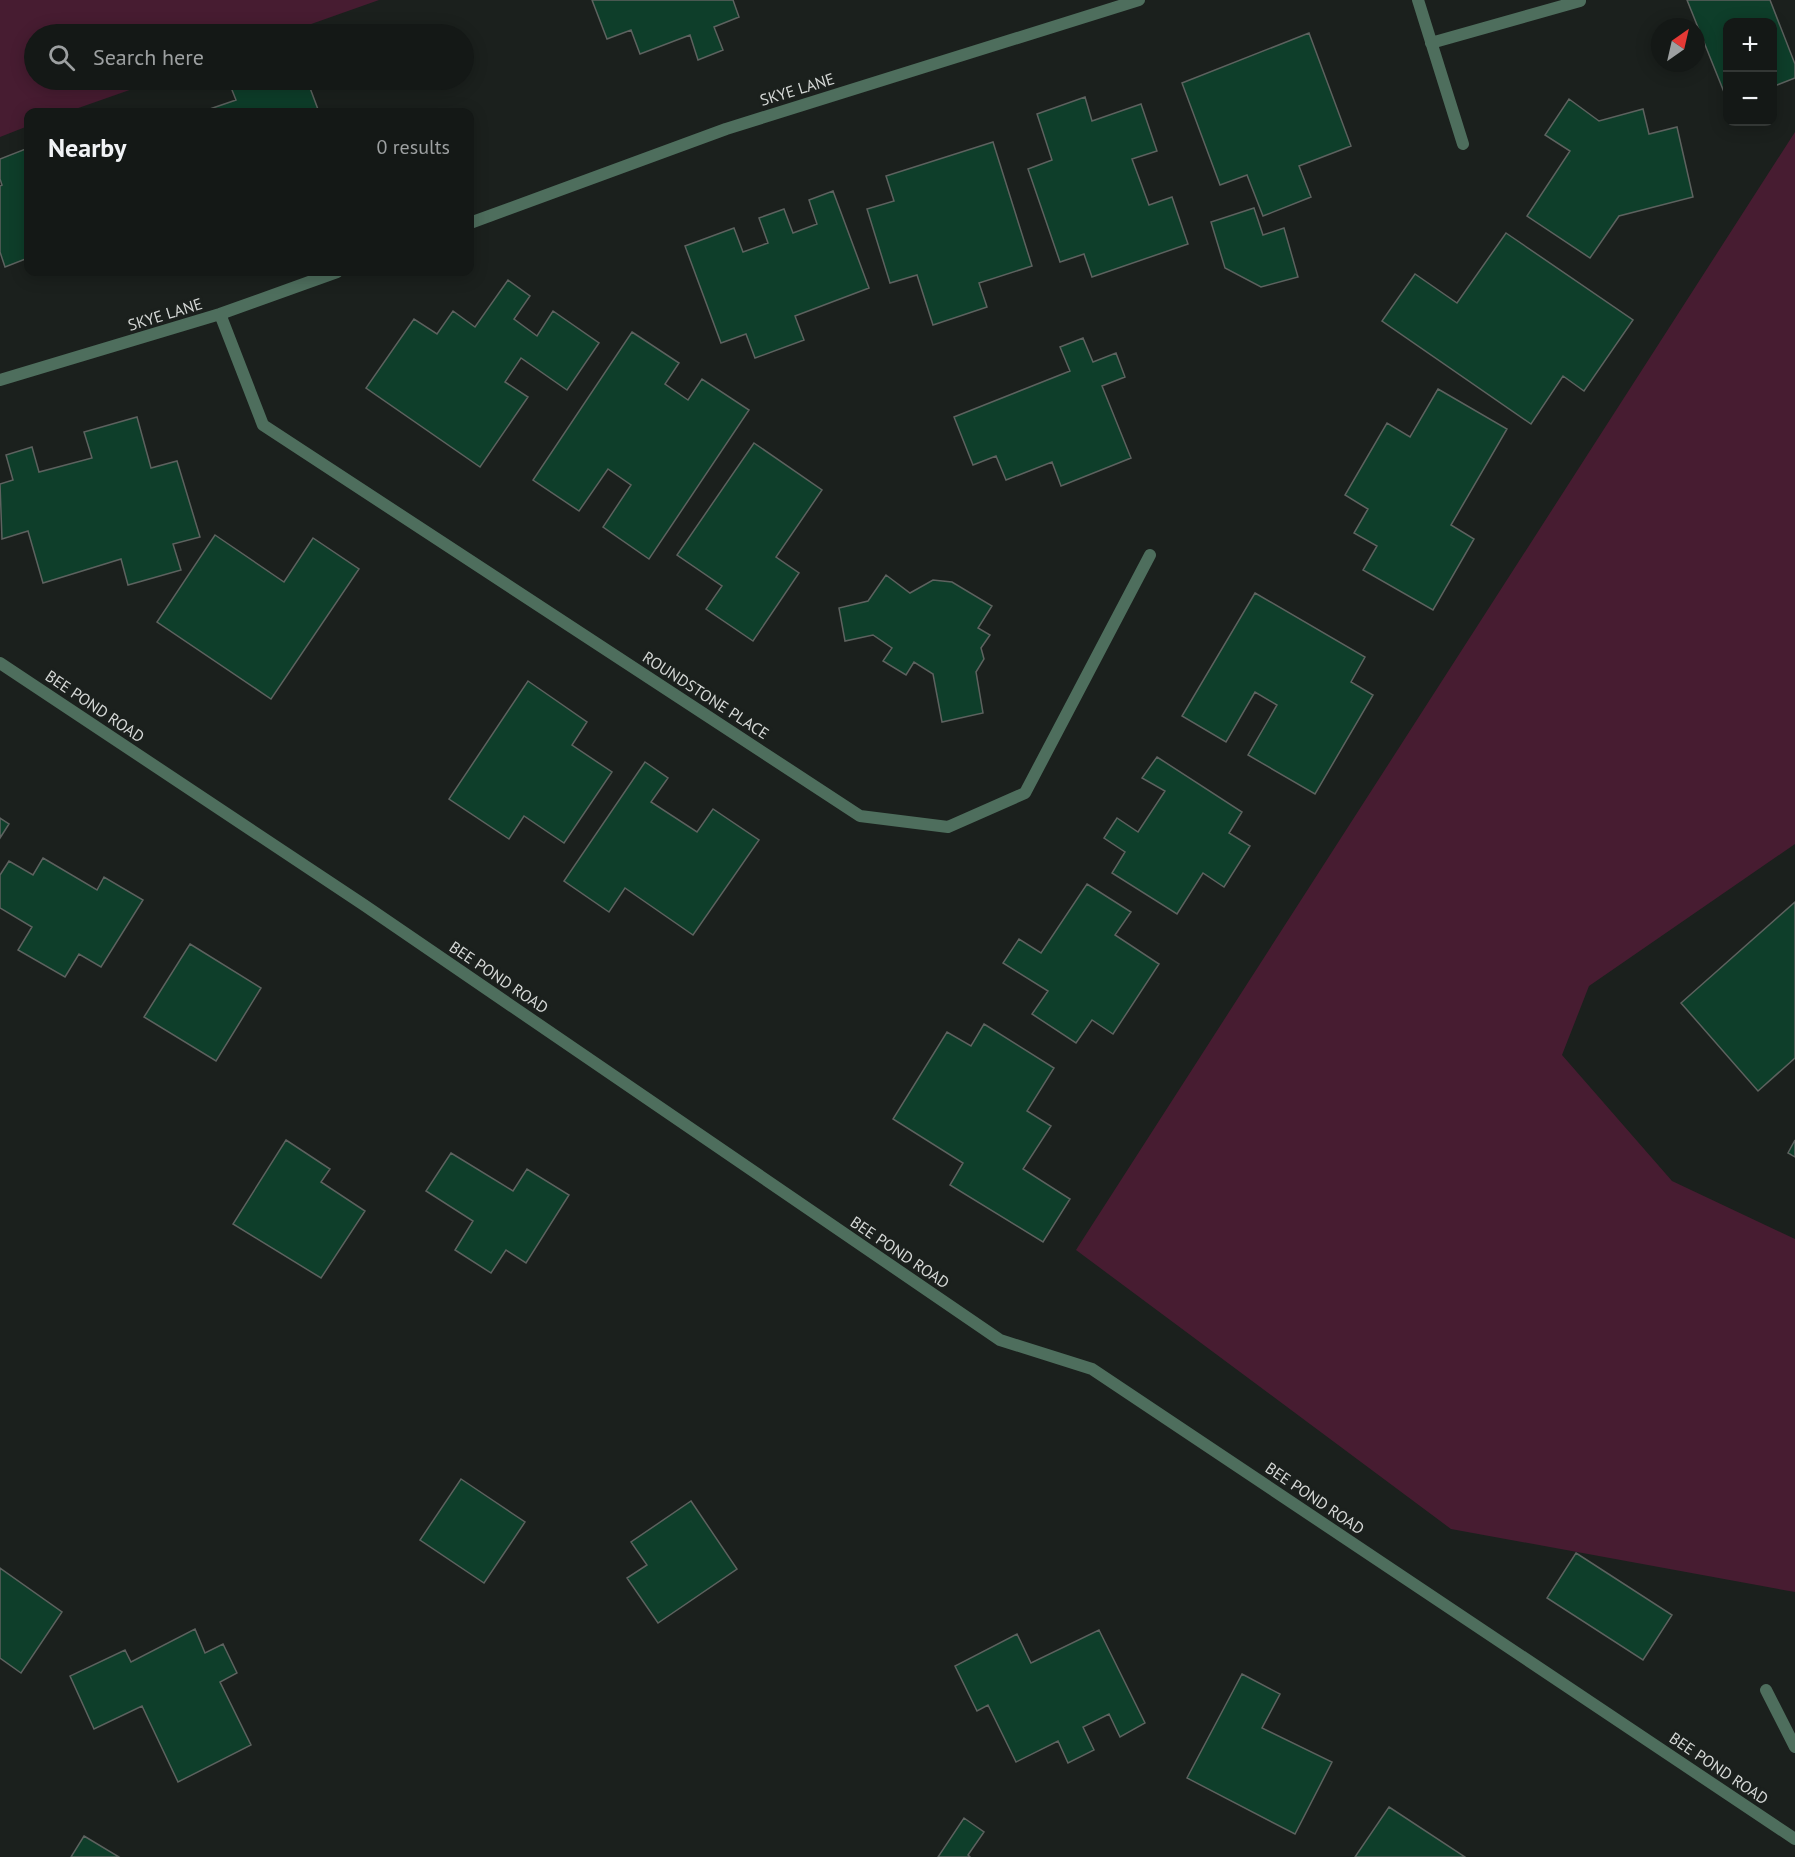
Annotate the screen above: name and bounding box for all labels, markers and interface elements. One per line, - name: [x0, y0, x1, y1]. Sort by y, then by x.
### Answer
- north arrow: [1651, 18, 1705, 72]
- map controls: [1723, 18, 1777, 126]
- button: +: [1723, 18, 1777, 72]
- search box: [24, 24, 474, 90]
- icon: search: [45, 41, 78, 74]
- text: Search here: [93, 43, 204, 71]
- street label: SKYE LANE: [757, 68, 837, 110]
- button: −: [1723, 72, 1777, 126]
- text: Nearby: [48, 131, 126, 164]
- text: 0 results: [377, 134, 450, 160]
- street label: SKYE LANE: [125, 293, 205, 335]
- street label: ROUNDSTONE PLACE: [639, 647, 773, 743]
- street label: BEE POND ROAD: [42, 666, 148, 746]
- street label: BEE POND ROAD: [446, 937, 552, 1017]
- street label: BEE POND ROAD: [847, 1212, 953, 1292]
- street label: BEE POND ROAD: [1262, 1458, 1368, 1538]
- street label: BEE POND ROAD: [1666, 1728, 1772, 1808]

